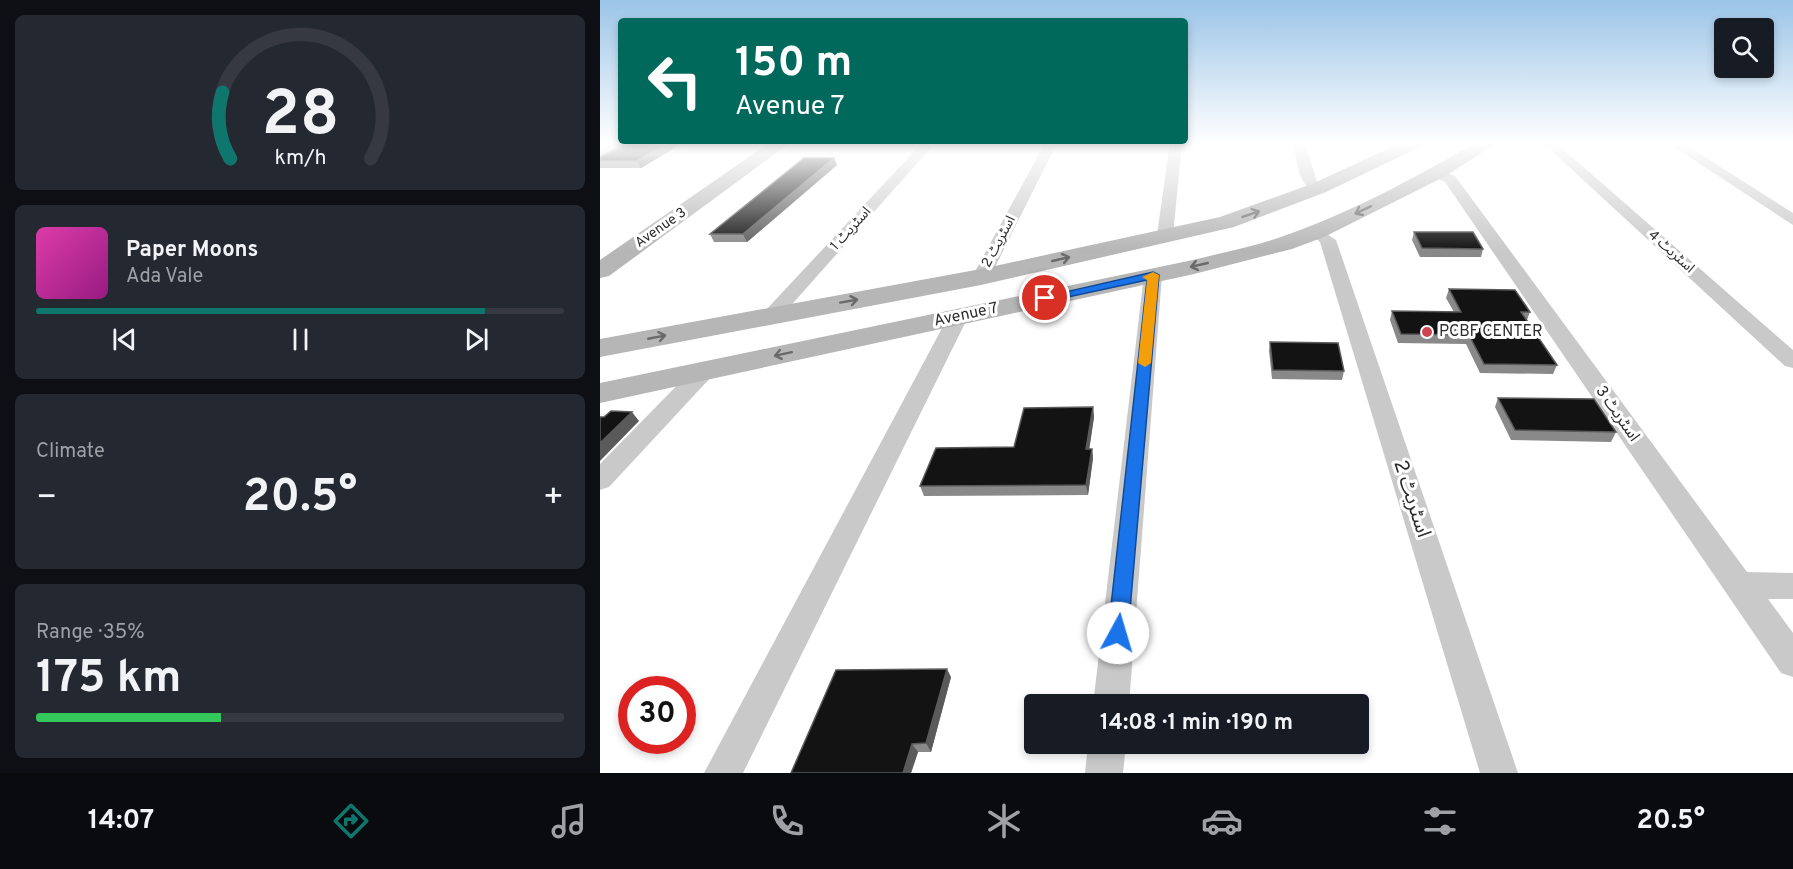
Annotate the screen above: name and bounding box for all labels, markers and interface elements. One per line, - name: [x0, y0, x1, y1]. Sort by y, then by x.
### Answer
- map controls: [1714, 18, 1774, 78]
- button: search: [1714, 18, 1774, 78]
- text: 150 m: [735, 38, 852, 91]
- icon: left: [636, 42, 714, 120]
- text: 28: [261, 78, 339, 157]
- text: Avenue 7: [735, 90, 845, 124]
- text: km/h: [274, 146, 326, 173]
- street label: Avenue 3: [632, 204, 690, 252]
- street label: اسٹریٹ 1: [827, 204, 875, 254]
- one-way arrow: [1354, 204, 1372, 216]
- one-way arrow: [1241, 208, 1260, 219]
- street label: اسٹریٹ 2: [978, 213, 1020, 271]
- street label: اسٹریٹ 4: [1644, 227, 1698, 277]
- text: Paper Moons: [126, 237, 258, 264]
- one-way arrow: [1051, 253, 1070, 264]
- one-way arrow: [1190, 260, 1209, 272]
- text: Ada Vale: [126, 264, 203, 290]
- pin: [1019, 272, 1070, 323]
- icon: arrive: [1028, 281, 1061, 314]
- one-way arrow: [839, 295, 858, 306]
- street label: Avenue 7: [932, 298, 1000, 332]
- place label: PCBF CENTER: [1439, 322, 1543, 342]
- icon: previous: [108, 323, 141, 356]
- icon: pause: [284, 323, 317, 356]
- icon: next: [460, 323, 493, 356]
- marker: PCBF CENTER: [1420, 325, 1434, 339]
- one-way arrow: [647, 331, 667, 342]
- one-way arrow: [773, 349, 793, 360]
- street label: اسٹریٹ 3: [1590, 382, 1644, 446]
- text: Climate: [36, 439, 105, 465]
- street label: اسٹریٹ 2: [1386, 457, 1436, 541]
- text: 20.5°: [243, 470, 357, 527]
- text: −: [36, 478, 57, 520]
- text: +: [543, 478, 564, 520]
- position arrow: [1086, 601, 1150, 665]
- text: Range · 35%: [36, 620, 145, 646]
- text: 175 km: [36, 651, 181, 708]
- speed limit sign: 30: [618, 676, 696, 754]
- text: 14:08 · 1 min · 190 m: [1100, 710, 1293, 737]
- icon: directions: [330, 800, 372, 842]
- icon: music: [548, 800, 590, 842]
- icon: phone: [766, 800, 808, 842]
- icon: climate: [983, 800, 1025, 842]
- icon: car: [1201, 800, 1243, 842]
- icon: filters: [1419, 800, 1461, 842]
- text: 14:07: [88, 804, 154, 838]
- text: 20.5°: [1636, 804, 1705, 838]

